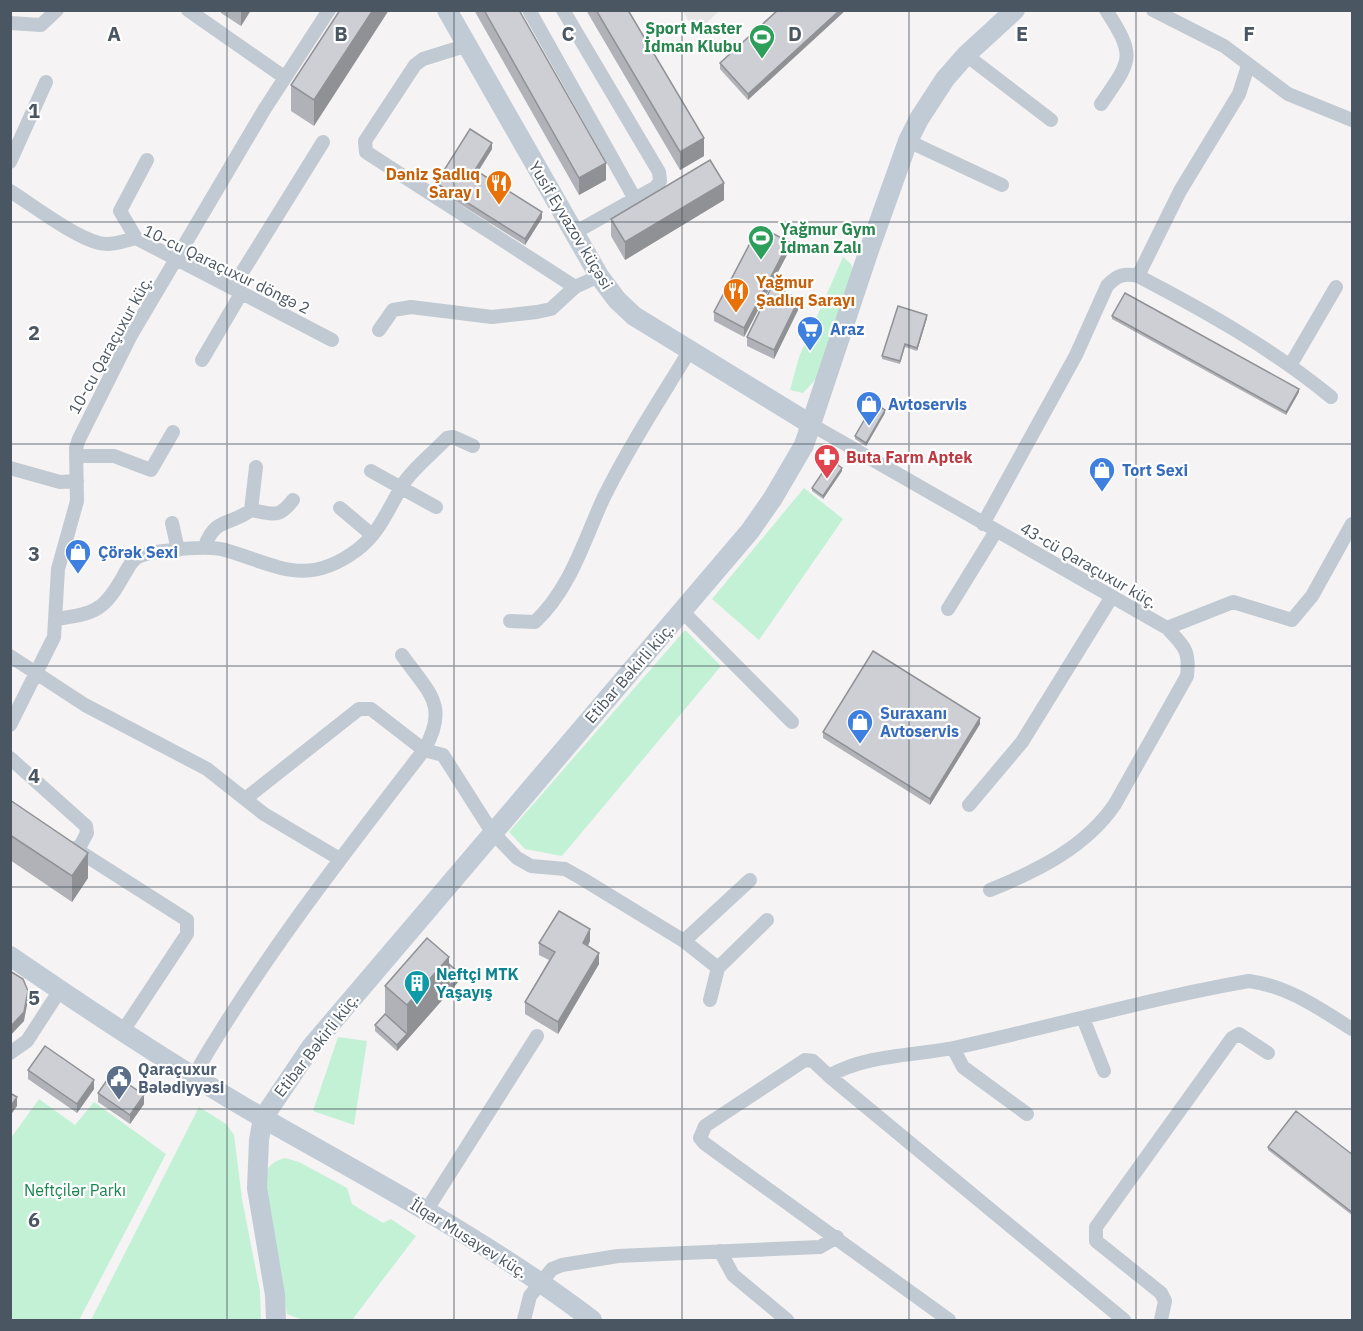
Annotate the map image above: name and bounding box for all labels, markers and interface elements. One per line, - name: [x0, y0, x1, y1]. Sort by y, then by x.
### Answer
- place label: Sport Master İdman Klubu: [644, 18, 743, 56]
- text: A: [107, 20, 121, 47]
- text: B: [334, 20, 348, 47]
- text: C: [561, 20, 575, 47]
- text: D: [788, 20, 802, 47]
- text: E: [1016, 20, 1028, 47]
- text: F: [1243, 20, 1255, 47]
- sports icon: Sport Master İdman Klubu: [747, 22, 777, 60]
- text: 1: [28, 97, 40, 124]
- street label: Yusif Eyvazov küçəsi: [525, 157, 617, 293]
- place label: Dəniz Şadlıq Saray ı: [386, 164, 480, 202]
- restaurant icon: Dəniz Şadlıq Saray ı: [484, 168, 514, 206]
- place label: Yağmur Gym İdman Zalı: [780, 219, 876, 257]
- street label: 10-cu Qaraçuxur döngə 2: [141, 220, 313, 318]
- sports icon: Yağmur Gym İdman Zalı: [746, 223, 776, 261]
- place label: Yağmur Şadlıq Sarayı: [756, 272, 855, 310]
- street label: 10-cu Qaraçuxur küç.: [64, 273, 156, 417]
- restaurant icon: Yağmur Şadlıq Sarayı: [721, 276, 751, 314]
- supermarket icon: Araz: [795, 314, 825, 352]
- text: 2: [28, 319, 40, 346]
- place label: Araz: [830, 319, 865, 339]
- shop icon: Avtoservis: [854, 389, 884, 427]
- place label: Avtoservis: [888, 394, 967, 414]
- pharmacy icon: Buta Farm Aptek: [812, 442, 842, 480]
- place label: Buta Farm Aptek: [846, 447, 973, 467]
- shop icon: Tort Sexi: [1087, 455, 1117, 493]
- place label: Tort Sexi: [1122, 460, 1188, 480]
- street label: 43-cü Qaraçuxur küç.: [1017, 518, 1161, 612]
- shop icon: Çörək Sexi: [63, 537, 93, 575]
- text: 3: [28, 540, 40, 567]
- place label: Çörək Sexi: [98, 542, 178, 562]
- street label: Etibar Bəkirli küç.: [580, 619, 678, 727]
- place label: Suraxanı Avtoservis: [880, 703, 959, 741]
- shop icon: Suraxanı Avtoservis: [845, 707, 875, 745]
- text: 4: [28, 762, 40, 789]
- place label: Neftçi MTK Yaşayış: [436, 964, 519, 1002]
- building icon: Neftçi MTK Yaşayış: [402, 968, 432, 1006]
- text: 5: [28, 984, 40, 1011]
- street label: Etibar Bəkirli küç.: [269, 989, 363, 1101]
- place label: Qaraçuxur Bələdiyyəsi: [138, 1059, 224, 1097]
- public building icon: Qaraçuxur Bələdiyyəsi: [104, 1063, 134, 1101]
- park label: Neftçilər Parkı: [24, 1180, 126, 1200]
- street label: İlqar Musayev küç.: [407, 1194, 531, 1282]
- text: 6: [28, 1206, 40, 1233]

